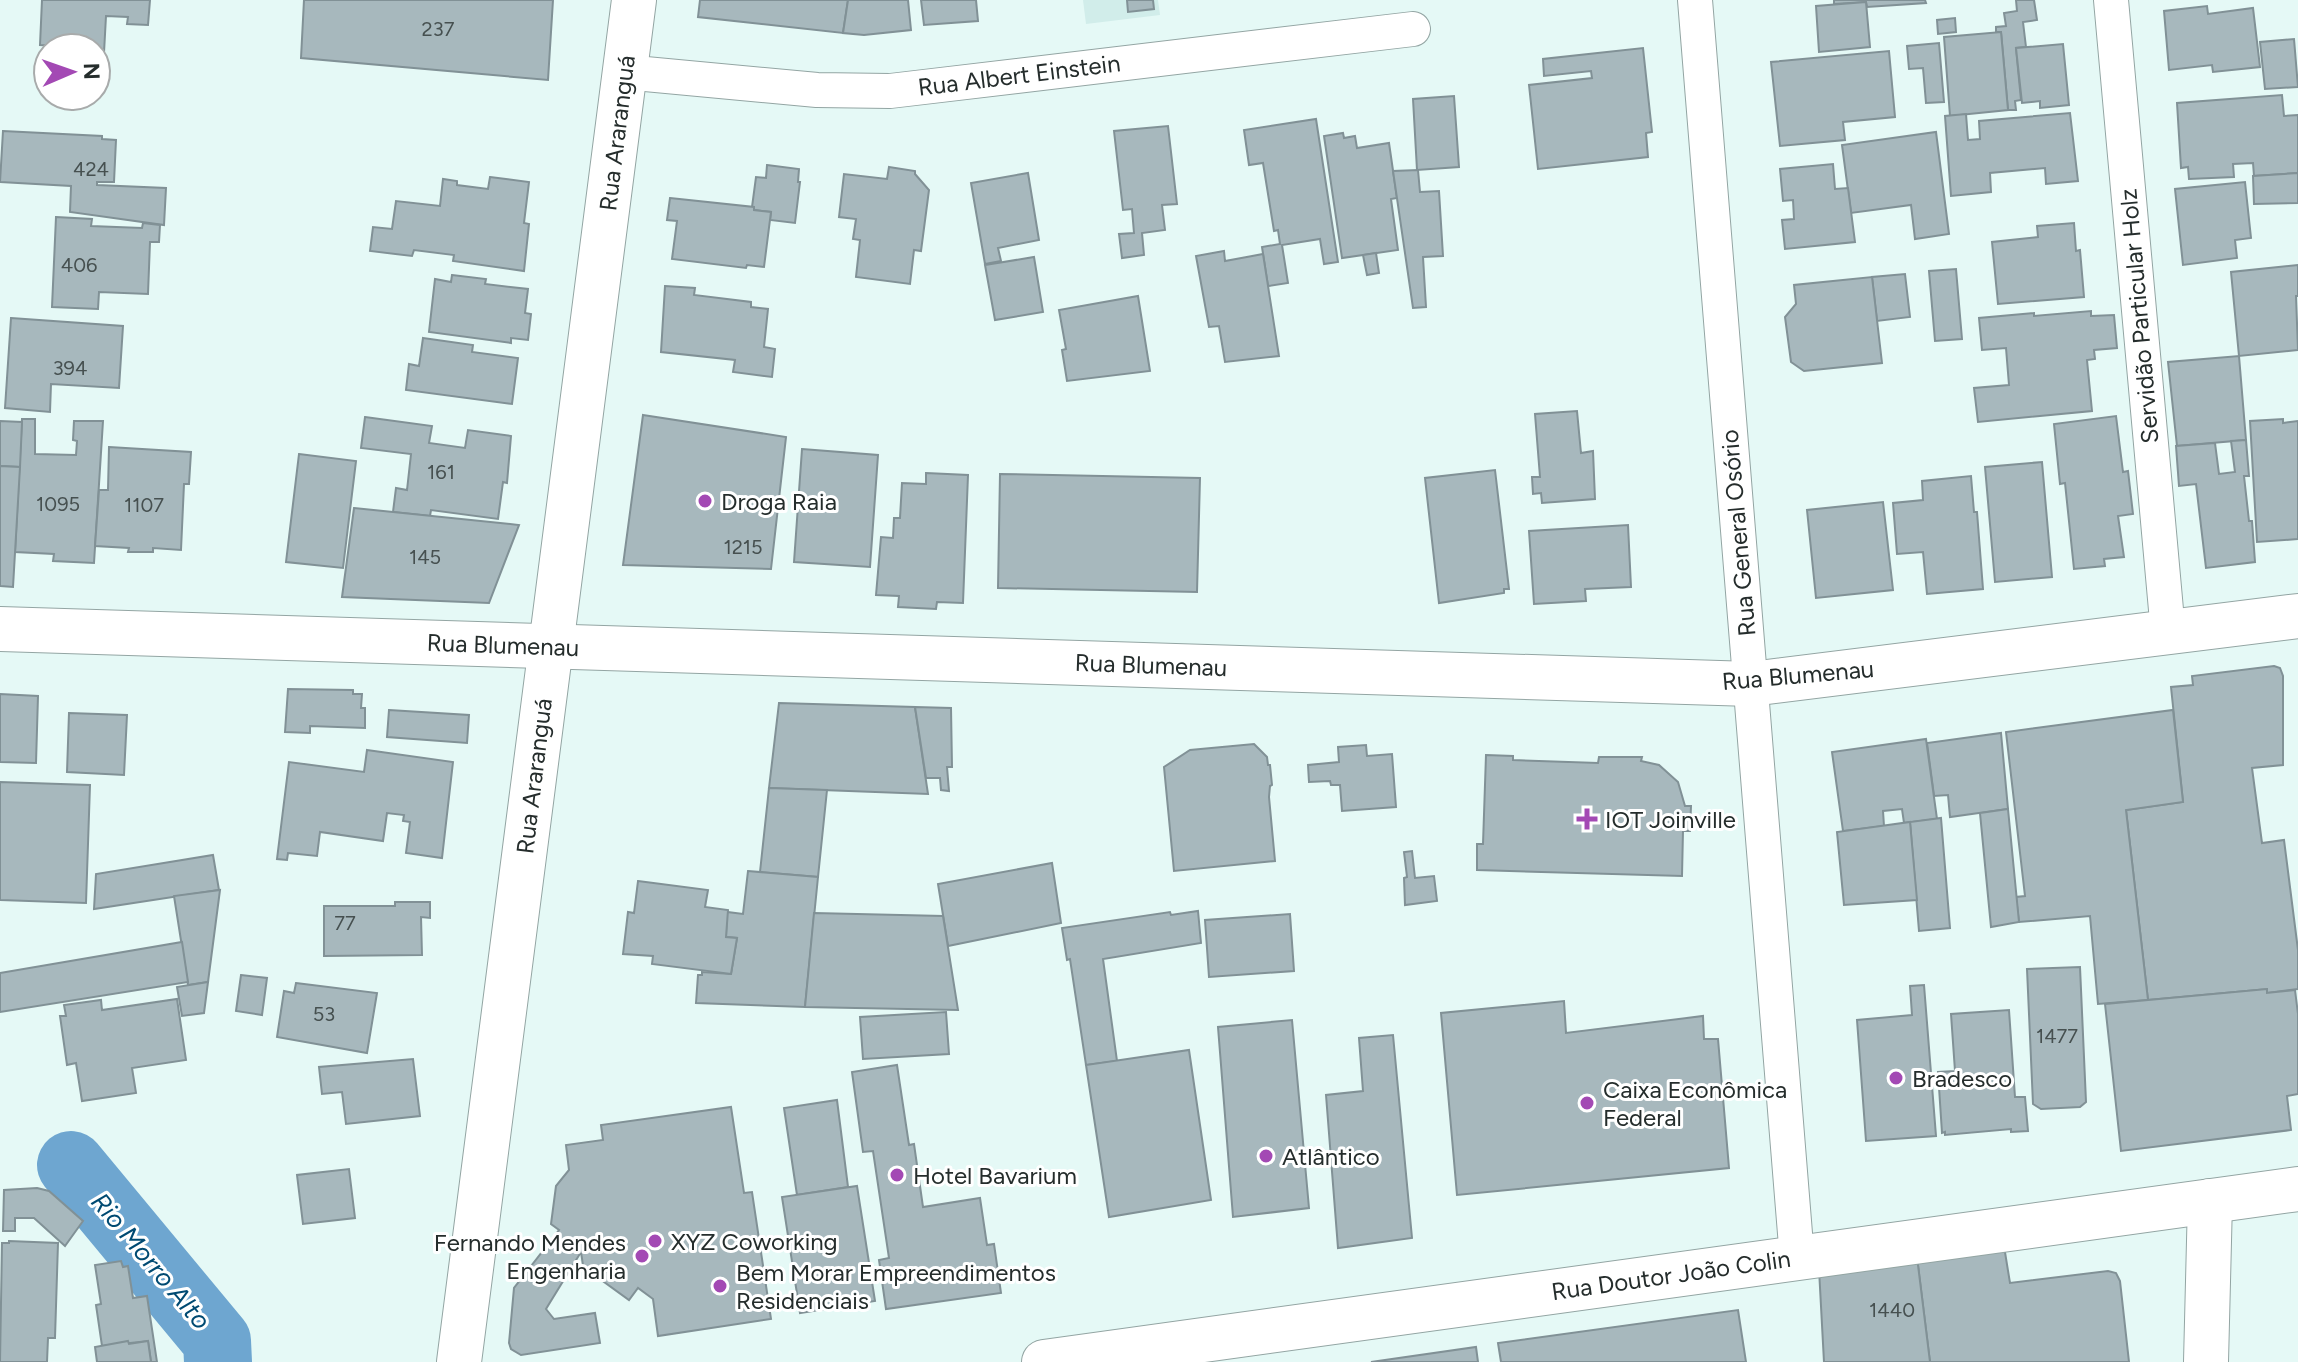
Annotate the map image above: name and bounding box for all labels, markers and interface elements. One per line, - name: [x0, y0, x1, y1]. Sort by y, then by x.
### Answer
- house number: 237: [422, 17, 455, 41]
- north arrow: [32, 32, 112, 112]
- street label: Rua Albert Einstein: [916, 48, 1122, 102]
- street label: Rua Araranguá: [593, 54, 641, 212]
- text: N: [78, 62, 105, 80]
- house number: 424: [73, 157, 109, 181]
- street label: Servidão Particular Holz: [2113, 187, 2165, 445]
- house number: 406: [61, 253, 97, 277]
- house number: 394: [53, 356, 87, 380]
- street label: Rua General Osório: [1715, 428, 1761, 638]
- house number: 161: [427, 460, 455, 484]
- place label: Droga Raia: [721, 487, 837, 516]
- house number: 1095: [36, 492, 80, 516]
- marker: Droga Raia: [696, 492, 714, 510]
- house number: 1107: [124, 493, 164, 517]
- house number: 1215: [723, 535, 763, 559]
- house number: 145: [409, 545, 441, 569]
- street label: Rua Blumenau: [426, 628, 580, 662]
- street label: Rua Blumenau: [1074, 648, 1228, 682]
- street label: Rua Blumenau: [1721, 654, 1875, 696]
- street label: Rua Araranguá: [510, 697, 558, 855]
- place label: IOT Joinville: [1605, 805, 1736, 834]
- marker: IOT Joinville: [1576, 808, 1598, 830]
- house number: 77: [334, 911, 356, 935]
- house number: 53: [313, 1002, 335, 1026]
- house number: 1477: [2036, 1024, 2078, 1048]
- place label: Bradesco: [1912, 1064, 2012, 1093]
- marker: Bradesco: [1887, 1069, 1905, 1087]
- place label: Caixa Econômica Federal: [1603, 1075, 1787, 1132]
- marker: Caixa Econômica Federal: [1578, 1094, 1596, 1112]
- place label: Atlântico: [1282, 1142, 1380, 1171]
- marker: Atlântico: [1257, 1147, 1275, 1165]
- place label: Hotel Bavarium: [913, 1161, 1077, 1190]
- marker: Hotel Bavarium: [888, 1166, 906, 1184]
- water label: Rio Morro Alto: [84, 1186, 218, 1336]
- place label: XYZ Coworking: [671, 1227, 838, 1256]
- place label: Fernando Mendes Engenharia: [434, 1228, 626, 1285]
- marker: XYZ Coworking: [646, 1232, 664, 1250]
- street label: Rua Doutor João Colin: [1550, 1244, 1792, 1306]
- marker: Fernando Mendes Engenharia: [633, 1247, 651, 1265]
- place label: Bem Morar Empreendimentos Residenciais: [736, 1258, 1056, 1315]
- marker: Bem Morar Empreendimentos Residenciais: [711, 1277, 729, 1295]
- house number: 1440: [1869, 1298, 1915, 1322]

